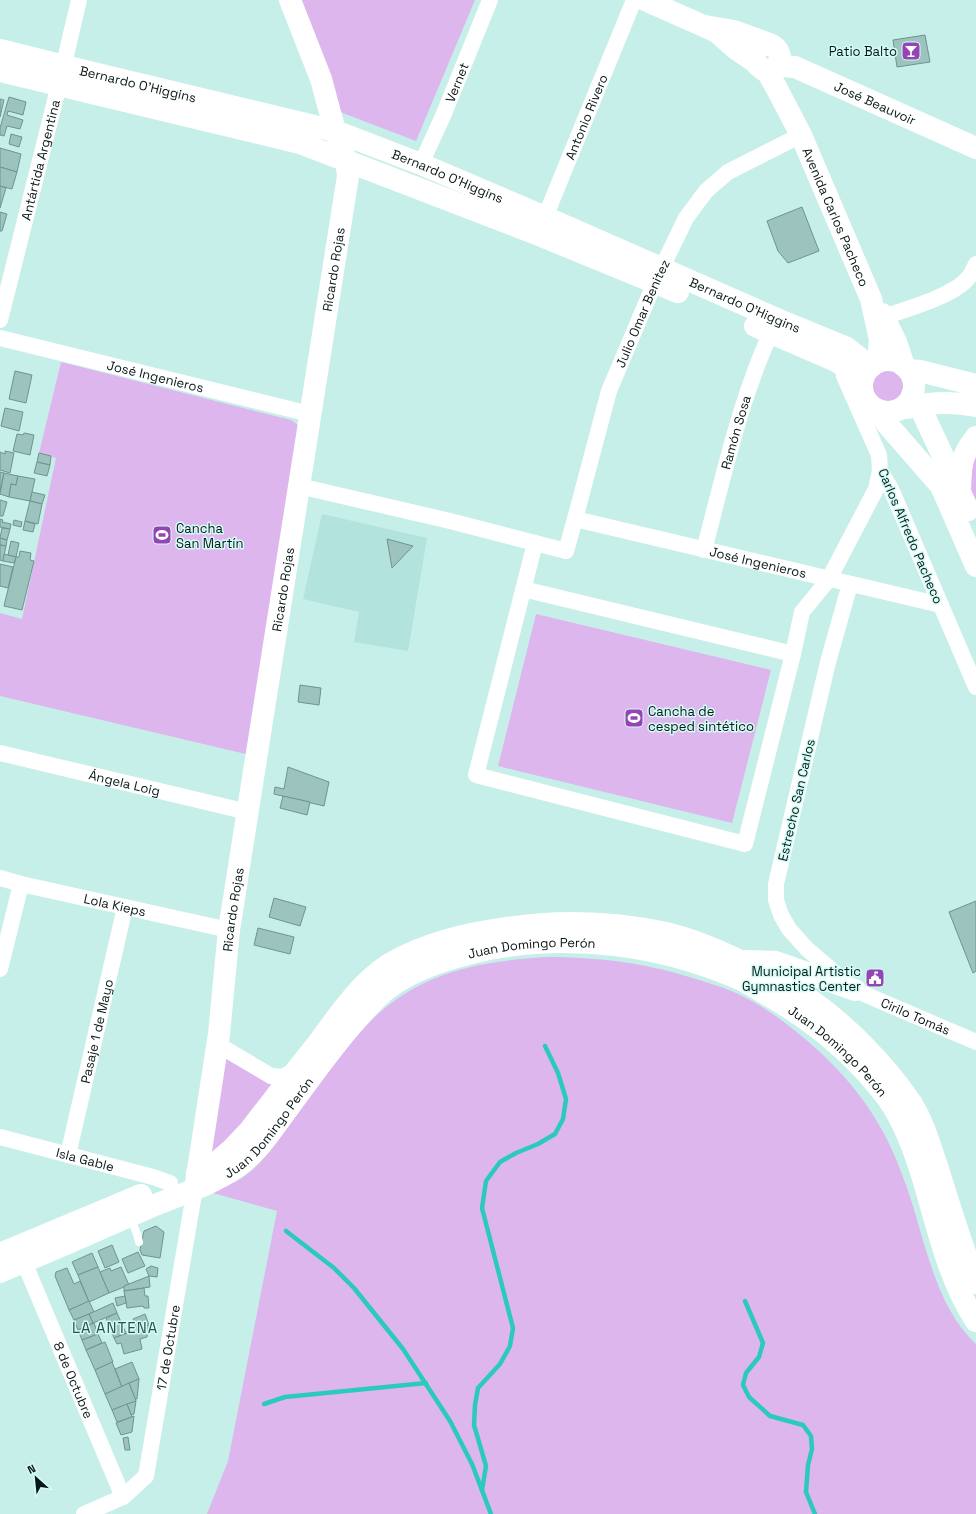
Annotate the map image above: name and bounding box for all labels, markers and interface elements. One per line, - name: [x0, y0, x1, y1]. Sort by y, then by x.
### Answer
- bar icon: Patio Balto: [900, 40, 922, 62]
- place label: Patio Balto: [829, 43, 897, 60]
- street label: Vernet: [441, 60, 473, 105]
- street label: Bernardo O'Higgins: [78, 62, 198, 106]
- street label: Antonio Rivero: [561, 72, 612, 162]
- street label: José Beauvoir: [831, 78, 919, 129]
- street label: Antártida Argentina: [17, 97, 64, 222]
- street label: Avenida Carlos Pacheco: [798, 145, 873, 289]
- street label: Bernardo O'Higgins: [389, 146, 506, 207]
- street label: Ricardo Rojas: [319, 226, 349, 313]
- street label: Julio Omar Benitez: [612, 256, 674, 370]
- street label: Bernardo O'Higgins: [687, 274, 803, 337]
- street label: José Ingenieros: [105, 357, 206, 397]
- street label: Ramón Sosa: [717, 392, 755, 471]
- street label: Carlos Alfredo Pacheco: [874, 466, 947, 606]
- place label: Cancha San Martín: [176, 520, 244, 552]
- sports icon: Cancha San Martín: [151, 524, 173, 546]
- street label: José Ingenieros: [708, 543, 808, 582]
- street label: Ricardo Rojas: [268, 546, 298, 633]
- place label: Cancha de cesped sintético: [648, 703, 754, 735]
- sports icon: Cancha de cesped sintético: [623, 707, 645, 729]
- street label: Estrecho San Carlos: [774, 737, 819, 863]
- street label: Ángela Loig: [87, 766, 162, 800]
- street label: Ricardo Rojas: [219, 866, 248, 952]
- street label: Lola Kieps: [82, 890, 148, 920]
- street label: Juan Domingo Perón: [466, 934, 596, 963]
- place label: Municipal Artistic Gymnastics Center: [742, 963, 861, 995]
- public building icon: Municipal Artistic Gymnastics Center: [864, 967, 886, 989]
- street label: Pasaje 1 de Mayo: [77, 978, 117, 1085]
- street label: Cirilo Tomás: [878, 994, 953, 1039]
- street label: Juan Domingo Perón: [785, 1002, 891, 1100]
- street label: Juan Domingo Perón: [221, 1074, 317, 1182]
- street label: Isla Gable: [54, 1144, 116, 1175]
- street label: 17 de Octubre: [153, 1304, 184, 1392]
- district label: LA ANTENA: [72, 1318, 158, 1337]
- street label: 8 de Octubre: [50, 1339, 97, 1421]
- north arrow: [16, 1458, 56, 1498]
- text: N: [25, 1461, 38, 1477]

